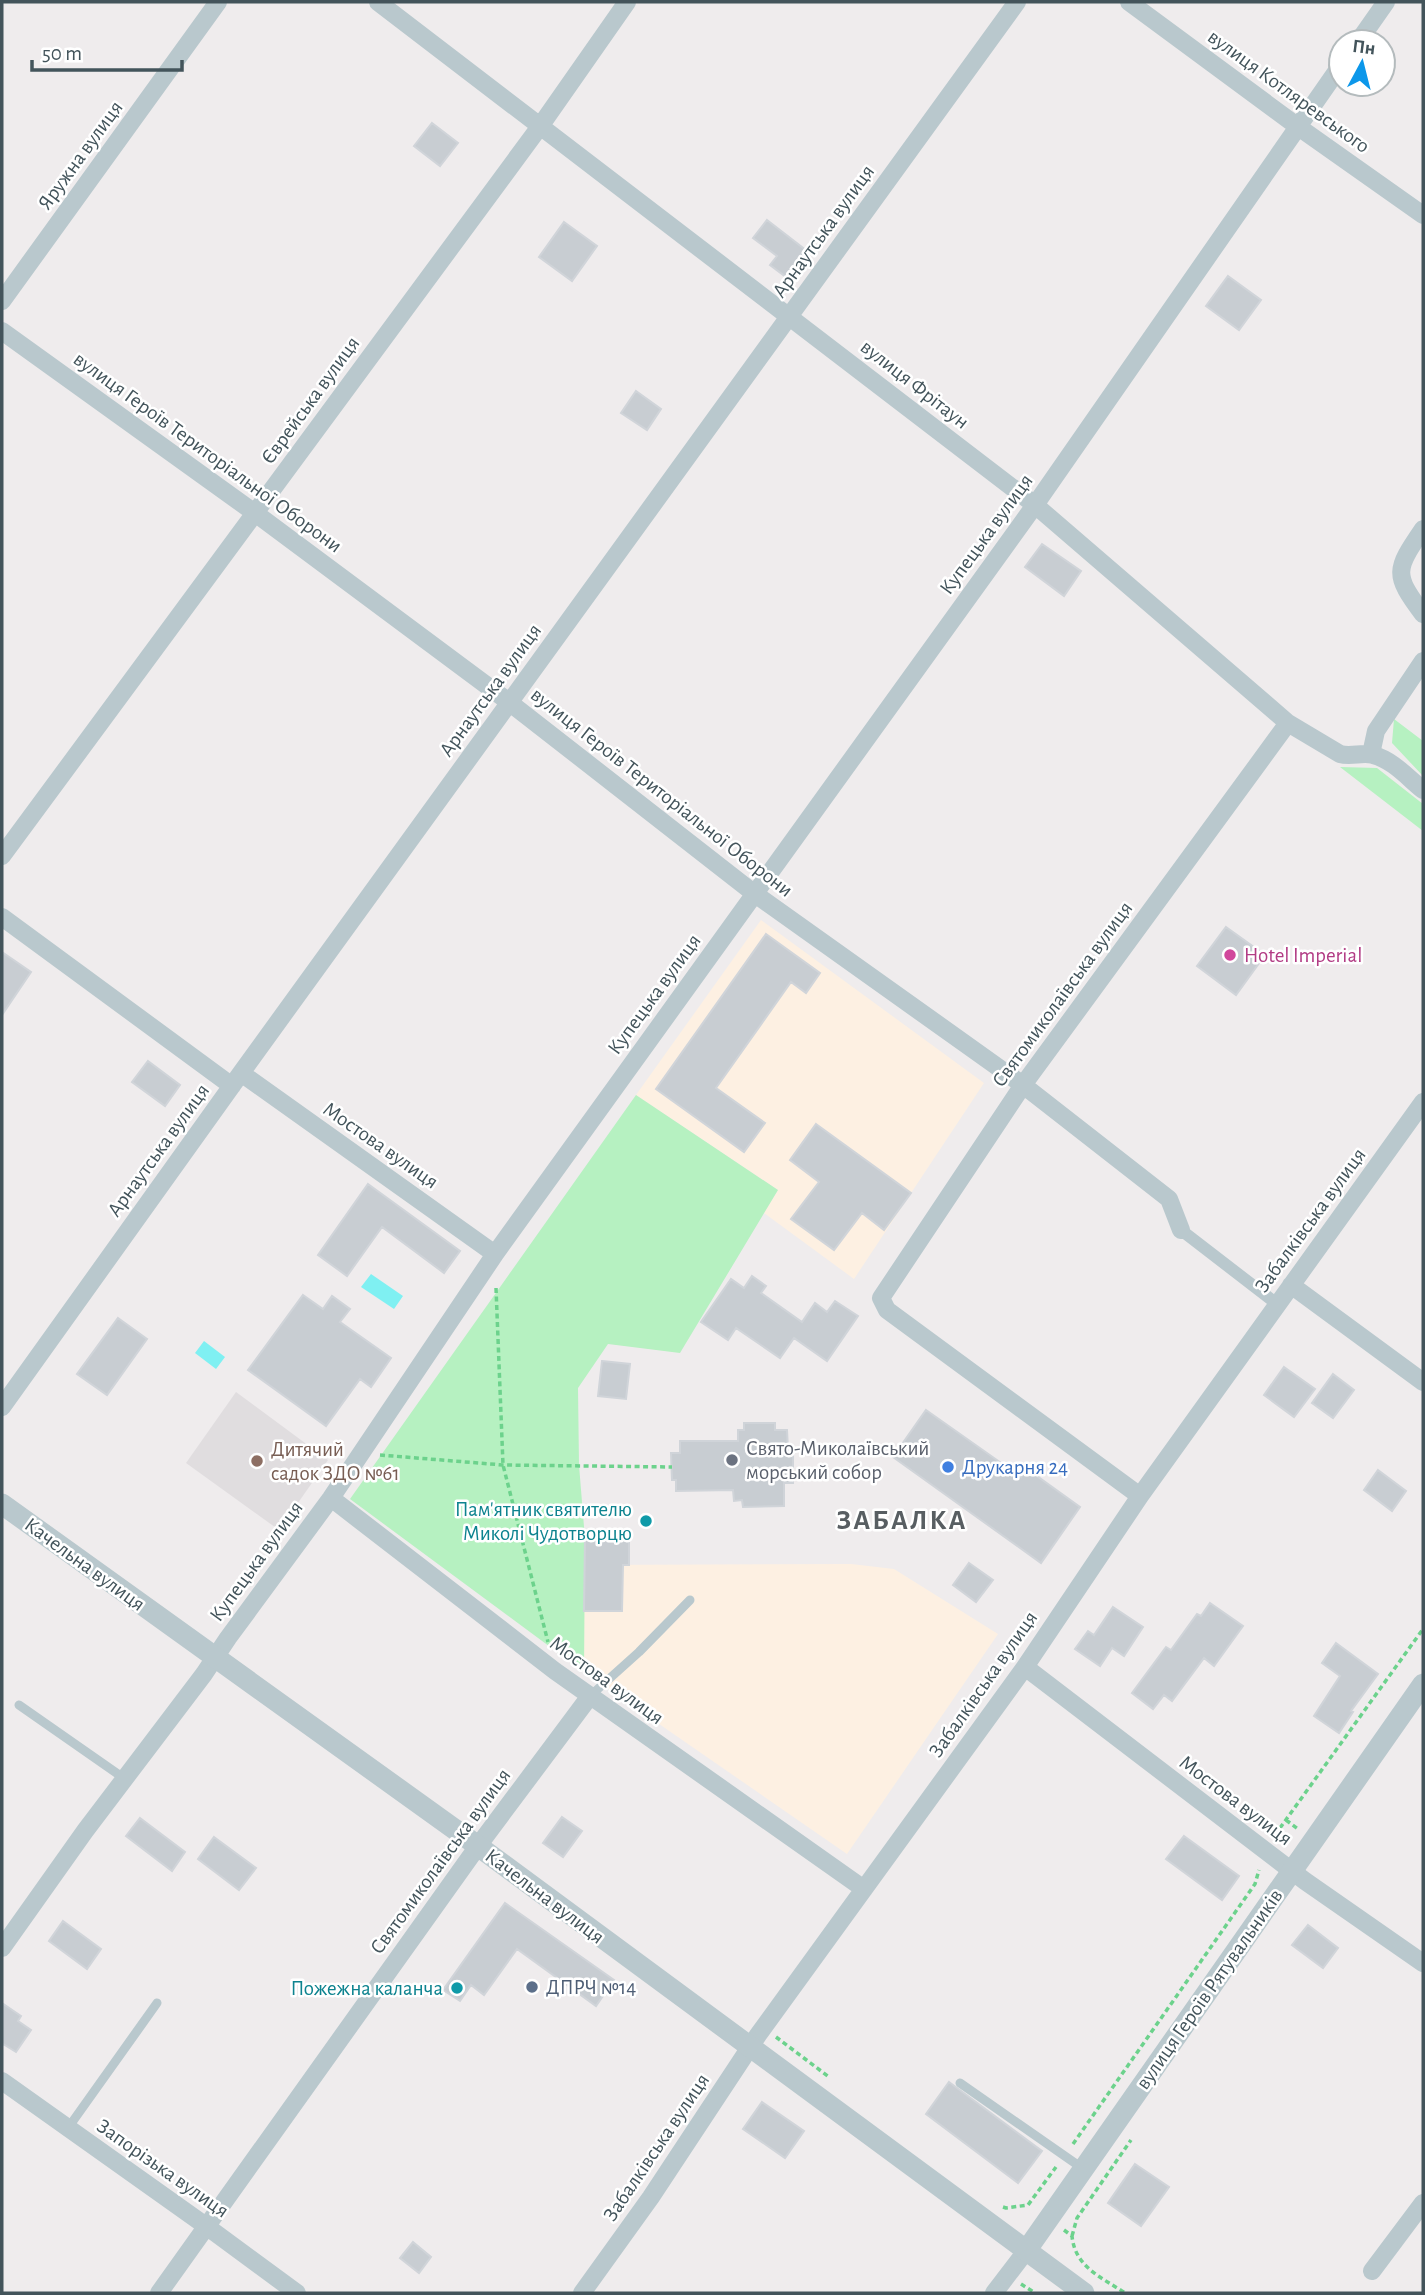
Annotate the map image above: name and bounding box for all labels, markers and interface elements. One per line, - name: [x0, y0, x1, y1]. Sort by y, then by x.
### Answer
- street label: вулиця Котляревського: [1204, 26, 1374, 157]
- scale bar: [32, 28, 182, 72]
- north arrow: [1327, 28, 1397, 98]
- text: Пн: [1351, 37, 1377, 58]
- text: 50 m: [42, 43, 82, 64]
- street label: Яружна вулиця: [34, 97, 127, 214]
- street label: Арнаутська вулиця: [768, 161, 878, 301]
- street label: Єврейська вулиця: [257, 333, 364, 468]
- street label: вулиця Фрітаун: [857, 336, 973, 433]
- street label: вулиця Героїв Територіальної Оборони: [70, 348, 346, 557]
- street label: Купецька вулиця: [936, 470, 1037, 598]
- street label: Арнаутська вулиця: [435, 620, 545, 760]
- street label: вулиця Героїв Територіальної Оборони: [527, 684, 797, 901]
- street label: Святомиколаївська вулиця: [988, 898, 1137, 1091]
- street label: Купецька вулиця: [604, 930, 705, 1058]
- place label: Hotel Imperial: [1244, 945, 1362, 966]
- marker: Hotel Imperial: [1222, 947, 1238, 963]
- street label: Арнаутська вулиця: [103, 1080, 213, 1220]
- street label: Мостова вулиця: [319, 1098, 442, 1193]
- street label: Забалківська вулиця: [1251, 1144, 1370, 1296]
- place label: Свято-Миколаївський морський собор: [746, 1438, 929, 1483]
- place label: Дитячий садок ЗДО №61: [271, 1439, 400, 1484]
- marker: Свято-Миколаївський морський собор: [724, 1452, 740, 1468]
- marker: Дитячий садок ЗДО №61: [249, 1453, 265, 1469]
- place label: Друкарня 24: [962, 1457, 1068, 1478]
- marker: Друкарня 24: [940, 1459, 956, 1475]
- street label: Купецька вулиця: [206, 1497, 307, 1625]
- place label: Пам'ятник святителю Миколі Чудотворцю: [455, 1499, 632, 1544]
- district label: ЗАБАЛКА: [836, 1507, 968, 1535]
- marker: Пам'ятник святителю Миколі Чудотворцю: [638, 1513, 654, 1529]
- street label: Качельна вулиця: [21, 1514, 149, 1615]
- street label: Забалківська вулиця: [925, 1607, 1042, 1761]
- street label: Мостова вулиця: [546, 1632, 668, 1729]
- street label: Мостова вулиця: [1175, 1751, 1296, 1849]
- street label: Святомиколаївська вулиця: [366, 1765, 515, 1958]
- street label: Качельна вулиця: [481, 1845, 608, 1948]
- street label: вулиця Героїв Рятувальників: [1132, 1885, 1287, 2093]
- place label: ДПРЧ №14: [546, 1977, 636, 1998]
- place label: Пожежна каланча: [290, 1978, 443, 1999]
- marker: ДПРЧ №14: [524, 1979, 540, 1995]
- marker: Пожежна каланча: [449, 1980, 465, 1996]
- street label: Забалківська вулиця: [599, 2070, 713, 2225]
- street label: Запорізька вулиця: [93, 2115, 232, 2222]

